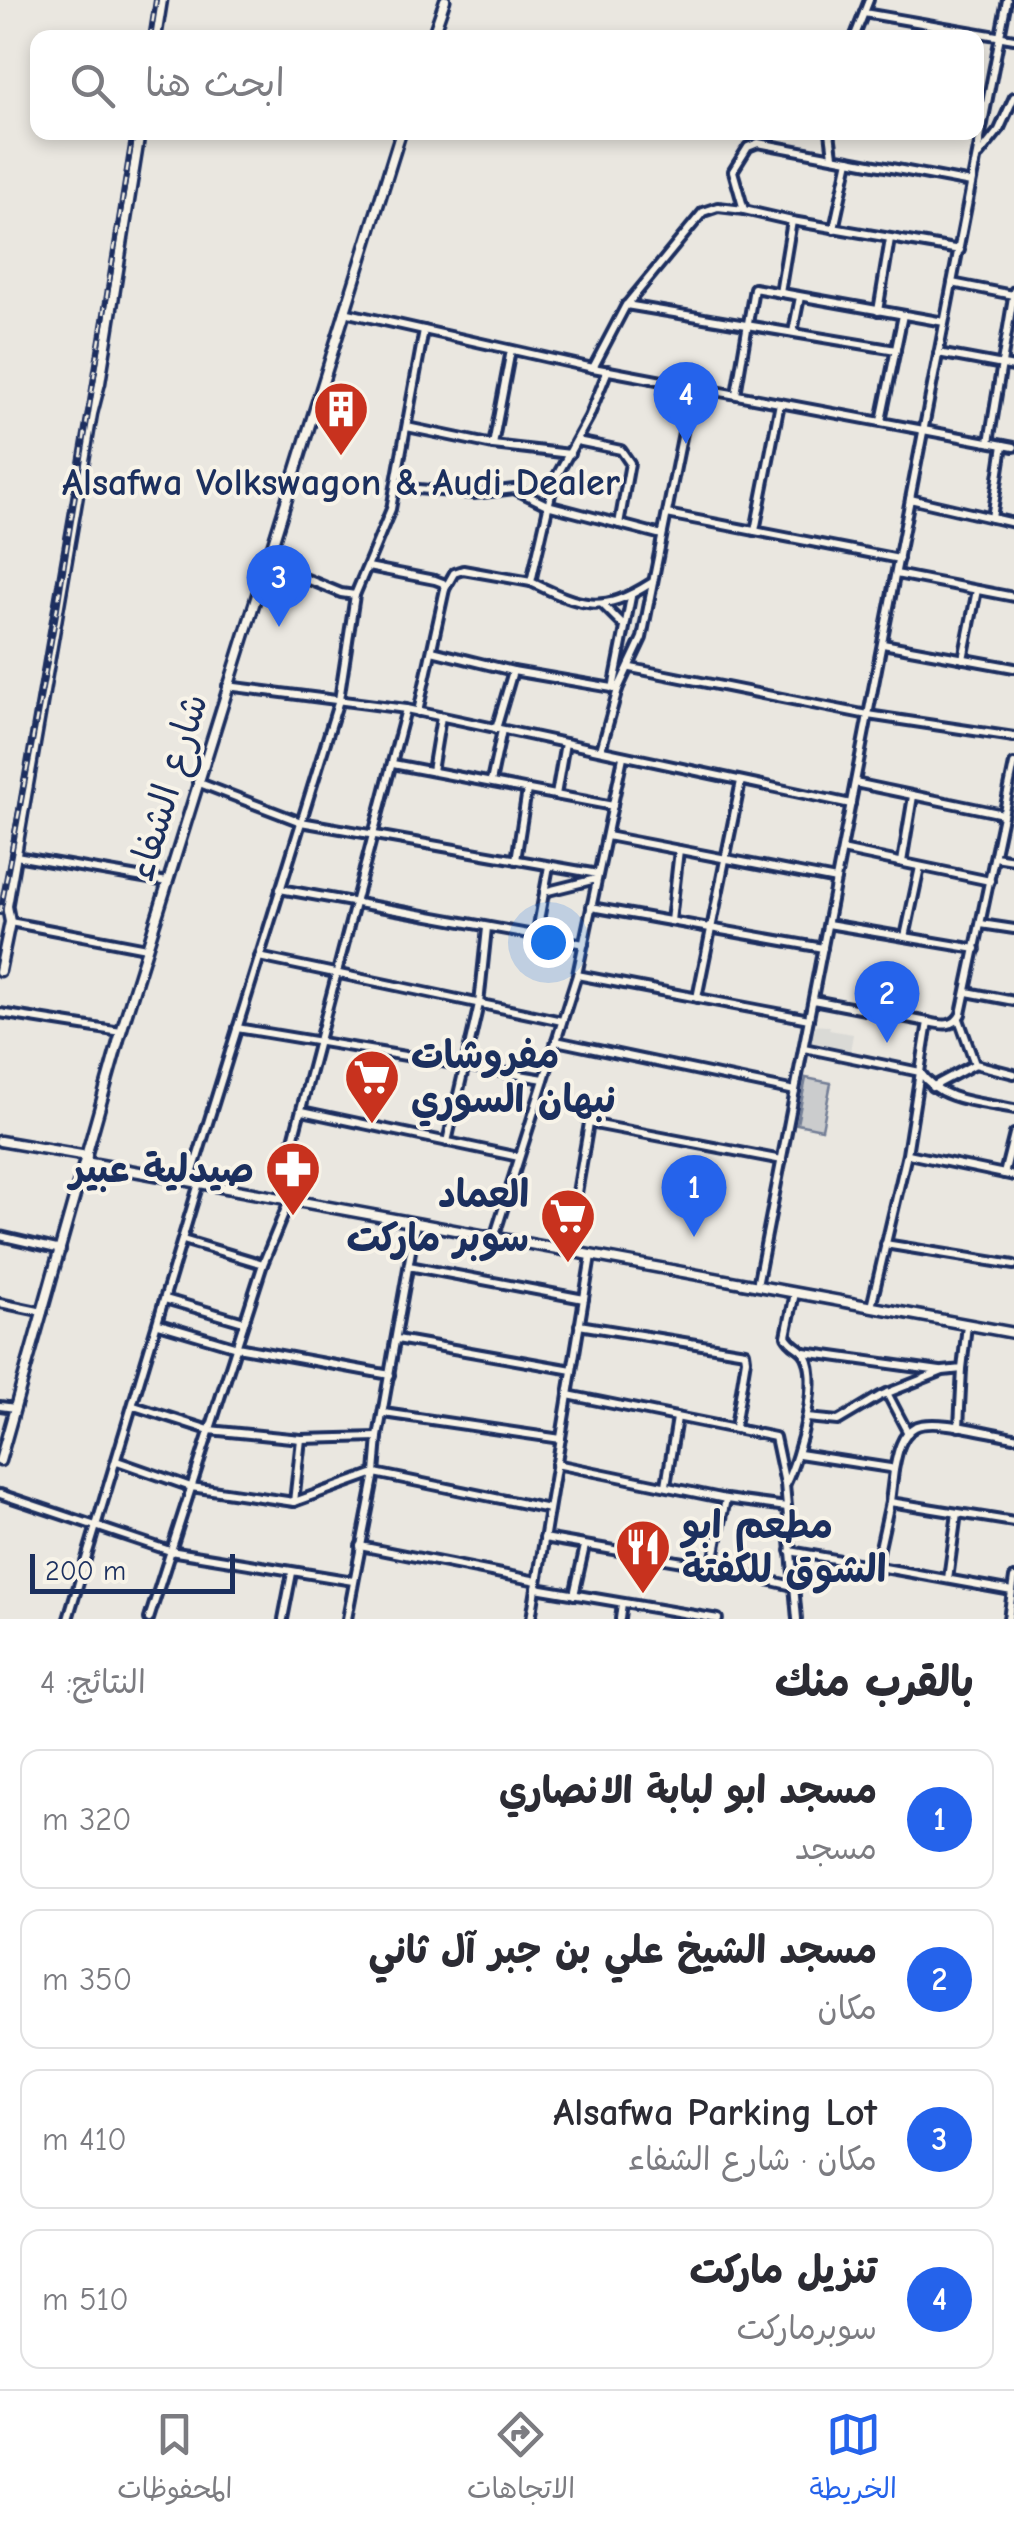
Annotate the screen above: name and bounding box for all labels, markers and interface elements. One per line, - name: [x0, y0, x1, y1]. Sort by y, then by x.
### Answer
- search box: [30, 30, 984, 140]
- icon: search: [65, 58, 120, 113]
- text: ابحث هنا: [145, 62, 285, 106]
- pin: 4: [654, 362, 718, 444]
- building icon: Alsafwa Volkswagon & Audi Dealer: [311, 379, 371, 458]
- place label: Alsafwa Volkswagon & Audi Dealer: [62, 461, 621, 505]
- pin: 3: [246, 544, 312, 627]
- street label: شارع الشفاء: [119, 688, 221, 887]
- your location: [523, 917, 574, 968]
- pin: 2: [854, 960, 920, 1043]
- place label: مفروشات نبهان السوري: [411, 1034, 616, 1127]
- supermarket icon: مفروشات نبهان السوري: [342, 1047, 402, 1126]
- pharmacy icon: صيدلية عبير: [263, 1139, 323, 1218]
- place label: صيدلية عبير: [66, 1148, 254, 1193]
- pin: 1: [662, 1154, 726, 1237]
- place label: العماد سوبر ماركت: [346, 1173, 529, 1262]
- supermarket icon: العماد سوبر ماركت: [538, 1186, 598, 1265]
- place label: مطعم ابو الشوق للكفتة: [679, 1504, 886, 1594]
- restaurant icon: مطعم ابو الشوق للكفتة: [613, 1517, 673, 1596]
- scale bar: [30, 1549, 235, 1594]
- text: 200 m: [45, 1555, 126, 1587]
- text: بالقرب منك: [775, 1658, 974, 1707]
- text: النتائج: 4: [40, 1664, 146, 1701]
- text: مسجد ابو لبابة الانصاري: [499, 1769, 877, 1813]
- text: 320 m: [42, 1801, 132, 1838]
- text: 1: [933, 1801, 946, 1838]
- text: مسجد: [795, 1830, 877, 1867]
- text: مسجد الشيخ علي بن جبر آل ثاني: [369, 1929, 877, 1973]
- text: 350 m: [42, 1961, 132, 1998]
- text: 2: [932, 1961, 947, 1998]
- text: مكان: [818, 1990, 877, 2027]
- text: Alsafwa Parking Lot: [553, 2091, 877, 2135]
- text: 410 m: [42, 2121, 127, 2158]
- text: 3: [932, 2121, 947, 2158]
- text: مكان · شارع الشفاء: [628, 2141, 877, 2178]
- text: تنزيل ماركت: [689, 2249, 877, 2293]
- text: 510 m: [42, 2281, 129, 2318]
- text: 4: [932, 2281, 947, 2318]
- text: سوبرماركت: [736, 2310, 877, 2347]
- tab: المحفوظات: [117, 2407, 233, 2513]
- tab: الاتجاهات: [467, 2407, 575, 2513]
- tab: الخريطة: [809, 2407, 897, 2513]

